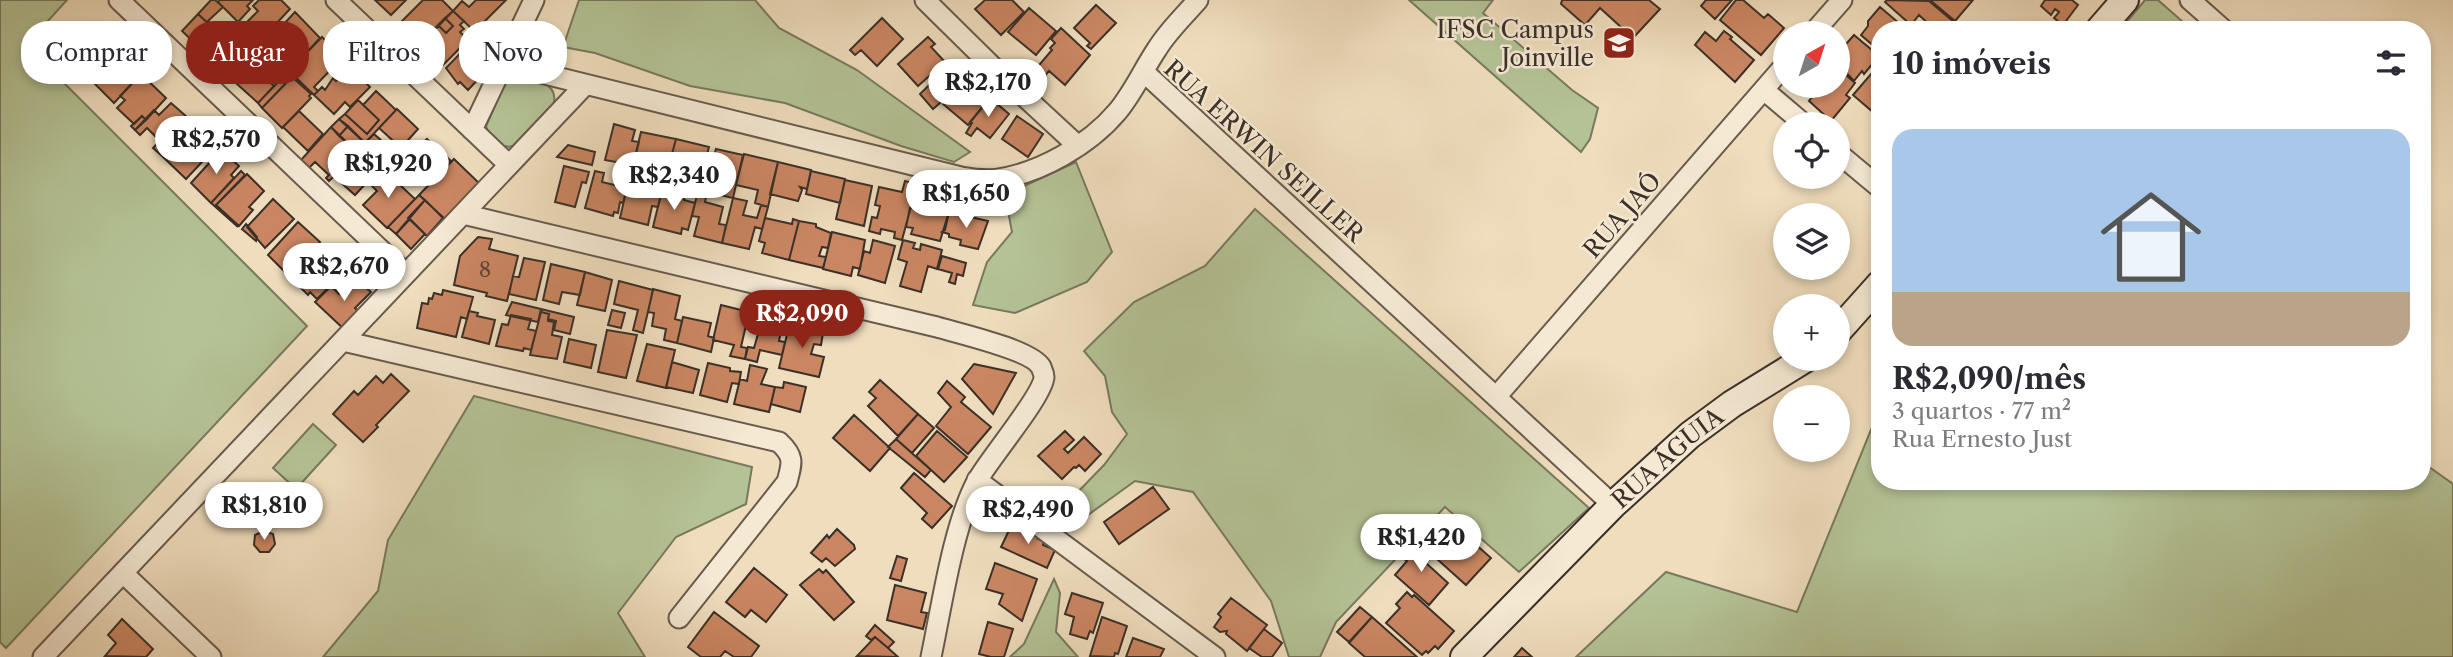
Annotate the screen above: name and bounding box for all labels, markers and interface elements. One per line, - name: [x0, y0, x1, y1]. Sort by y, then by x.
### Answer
- place label: IFSC Campus Joinville: [1437, 15, 1594, 72]
- chip: Comprar: [21, 21, 172, 84]
- chip: Alugar: [186, 21, 309, 84]
- chip: Filtros: [323, 21, 445, 84]
- chip: Novo: [459, 21, 567, 84]
- north arrow: [1773, 21, 1850, 98]
- map controls: [1773, 21, 1850, 462]
- school or university icon: IFSC Campus Joinville: [1600, 24, 1638, 62]
- icon: filters: [2372, 44, 2410, 82]
- text: 10 imóveis: [1892, 45, 2051, 82]
- street label: RUA ERWIN SEILLER: [1158, 54, 1371, 249]
- pin: R$2,170: [923, 60, 1053, 119]
- text: R$2,170: [944, 68, 1032, 96]
- button: locate: [1773, 112, 1850, 189]
- pin: R$2,570: [151, 116, 281, 176]
- text: R$2,570: [171, 125, 261, 153]
- pin: R$1,920: [323, 140, 453, 200]
- text: R$1,920: [344, 149, 432, 177]
- pin: R$2,340: [609, 152, 739, 212]
- text: R$2,340: [628, 161, 720, 189]
- street label: RUA JAÓ: [1576, 166, 1667, 264]
- pin: R$1,650: [901, 170, 1031, 230]
- icon: home: [2088, 174, 2214, 300]
- text: R$1,650: [922, 179, 1010, 207]
- button: layers: [1773, 203, 1850, 280]
- pin: R$2,670: [279, 244, 409, 303]
- text: R$2,670: [299, 252, 389, 280]
- house number: 8: [479, 257, 491, 282]
- pin: R$2,090: [737, 290, 867, 350]
- button: +: [1773, 294, 1850, 371]
- text: R$2,090: [755, 299, 849, 327]
- text: R$2,090/mês: [1892, 360, 2086, 397]
- button: −: [1773, 385, 1850, 462]
- text: 3 quartos · 77 m²: [1892, 397, 2071, 425]
- street label: RUA ÁGUIA: [1605, 400, 1730, 514]
- text: Rua Ernesto Just: [1892, 425, 2072, 453]
- pin: R$1,810: [199, 482, 329, 542]
- pin: R$2,490: [963, 486, 1093, 546]
- text: R$1,810: [221, 491, 307, 519]
- text: R$2,490: [982, 495, 1074, 523]
- pin: R$1,420: [1356, 514, 1486, 574]
- text: R$1,420: [1376, 523, 1466, 551]

